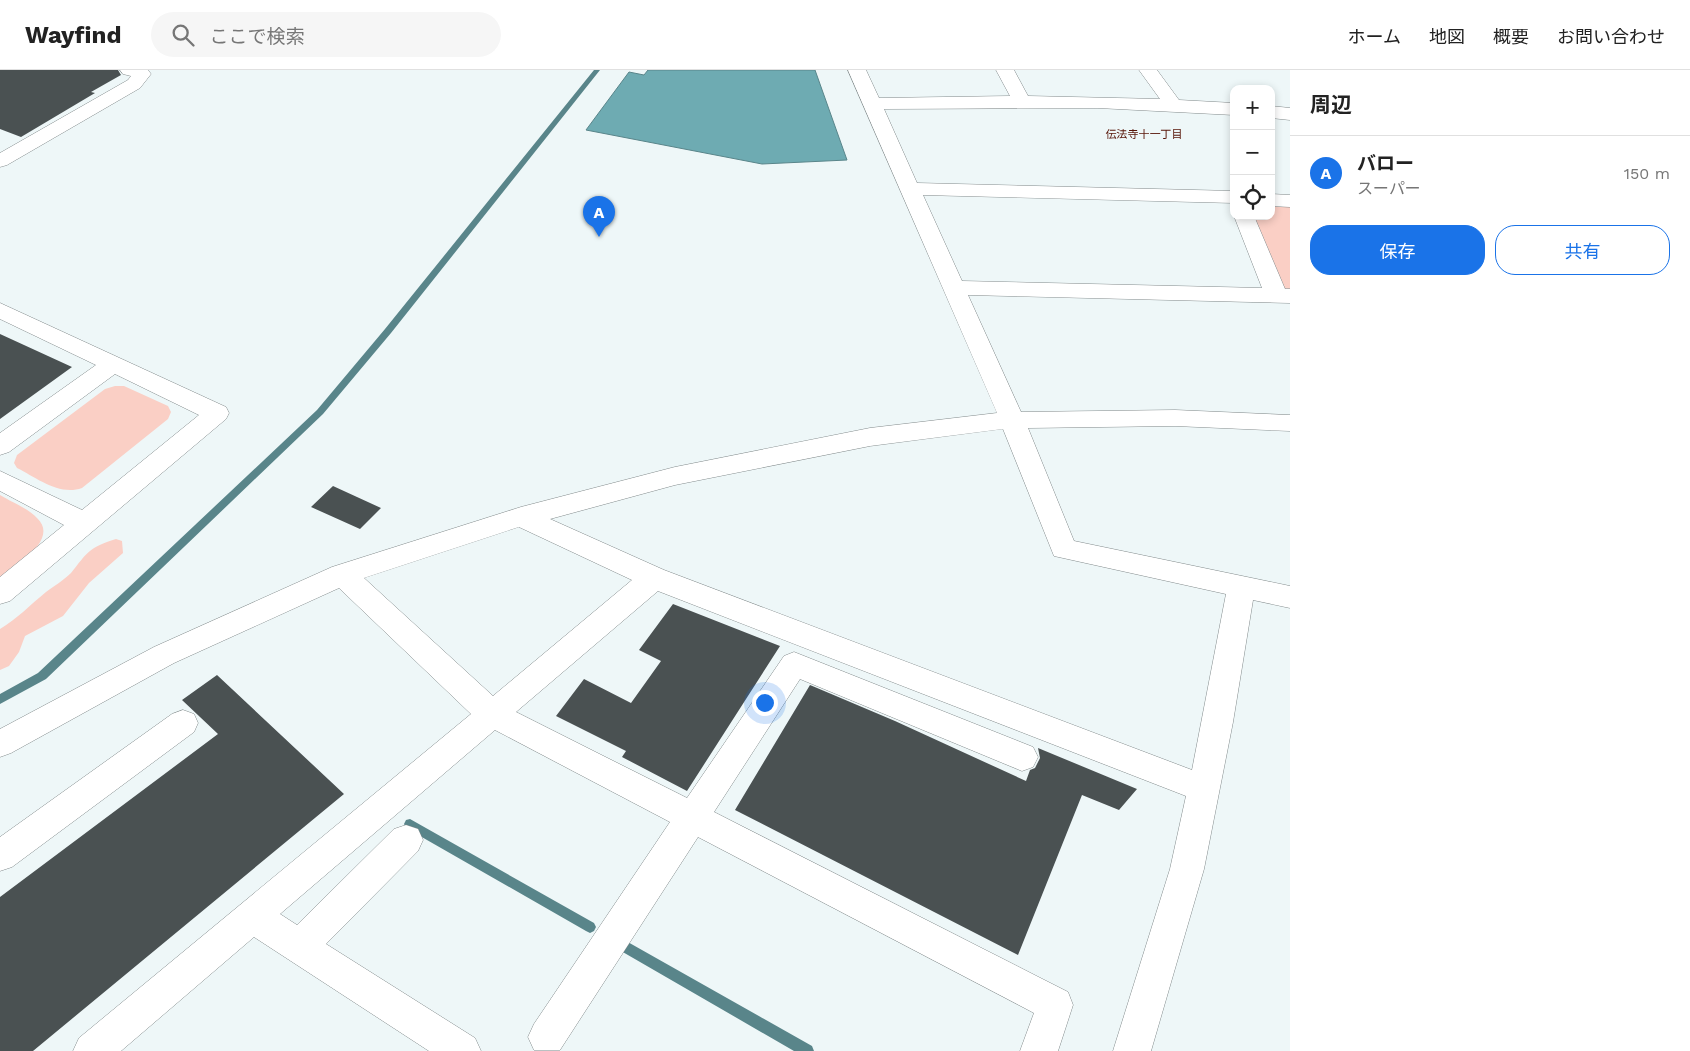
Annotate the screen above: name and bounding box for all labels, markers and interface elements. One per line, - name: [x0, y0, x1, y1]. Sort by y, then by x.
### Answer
- search box: [151, 12, 501, 57]
- text: Wayfind: [25, 21, 121, 49]
- icon: search: [169, 21, 197, 49]
- text: ここで検索: [209, 25, 305, 48]
- text: ホーム: [1348, 26, 1401, 47]
- text: 地図: [1429, 26, 1465, 47]
- text: 概要: [1493, 26, 1529, 47]
- text: お問い合わせ: [1557, 26, 1665, 47]
- map controls: [1230, 85, 1275, 220]
- button: +: [1230, 85, 1275, 130]
- text: 周辺: [1310, 92, 1352, 117]
- district label: 伝法寺十一丁目: [1106, 128, 1183, 141]
- button: −: [1230, 130, 1275, 175]
- text: バロー: [1357, 152, 1414, 175]
- text: A: [1321, 164, 1331, 183]
- text: 150 m: [1624, 164, 1670, 183]
- button: locate: [1230, 175, 1275, 220]
- text: スーパー: [1357, 179, 1421, 198]
- pin: A: [583, 196, 615, 237]
- button: 保存: [1310, 225, 1485, 275]
- button: 共有: [1495, 225, 1670, 275]
- your location: [752, 690, 778, 716]

